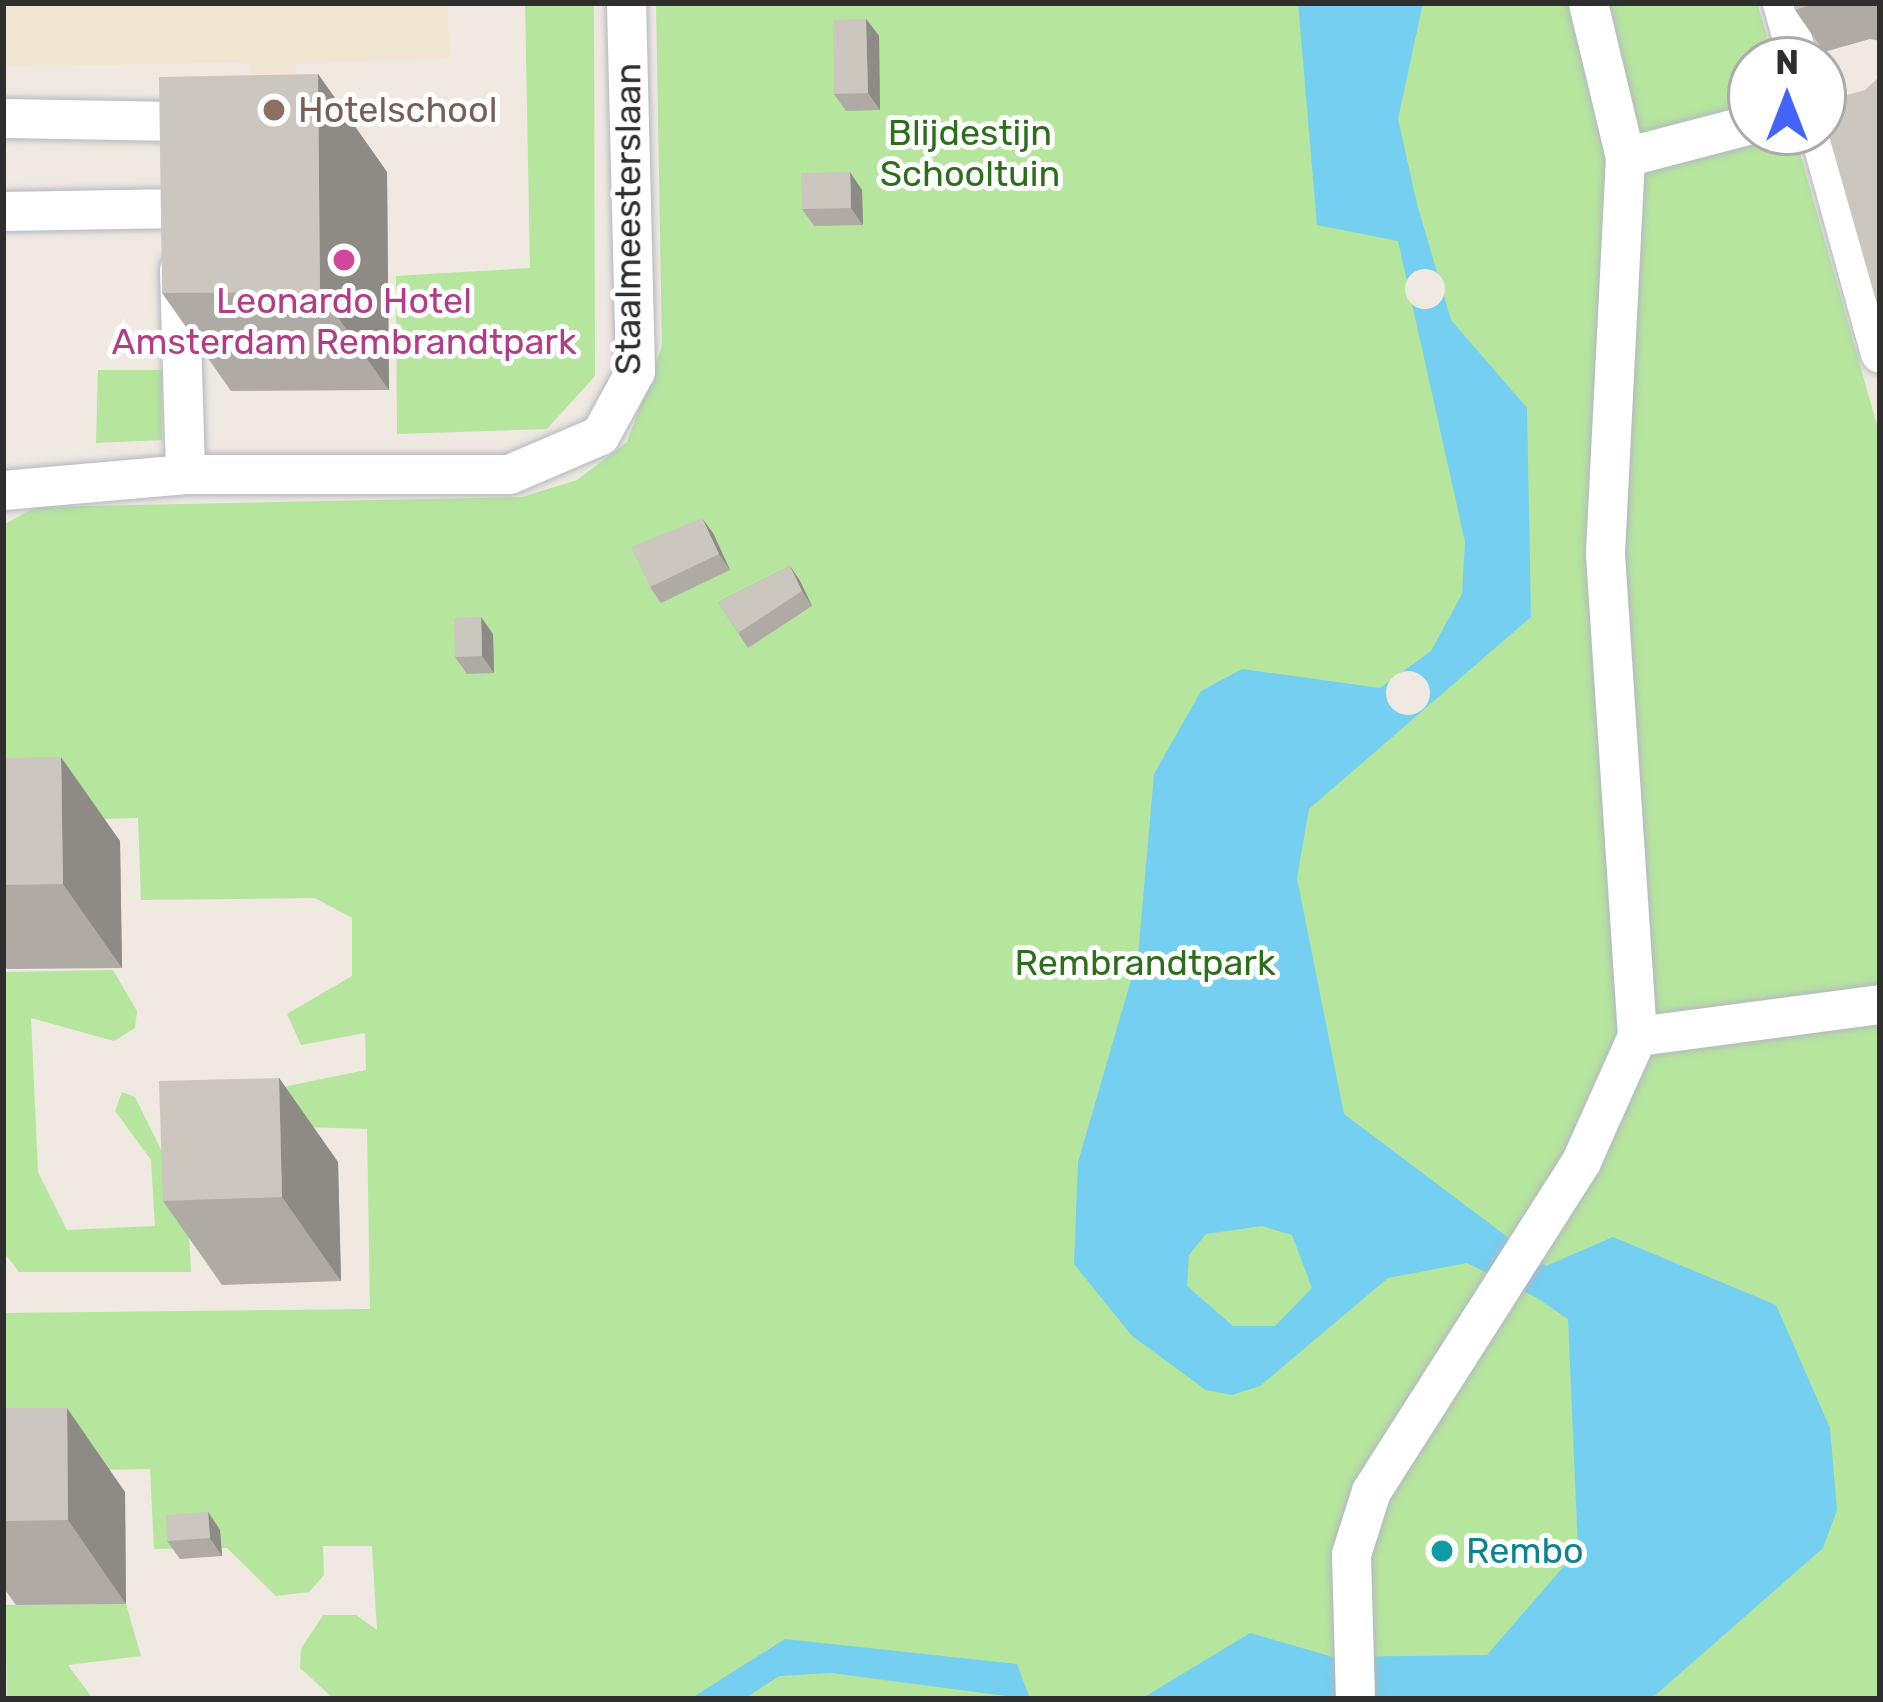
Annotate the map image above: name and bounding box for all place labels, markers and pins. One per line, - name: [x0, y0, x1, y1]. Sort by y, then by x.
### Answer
- place label: Hotelschool: [298, 88, 497, 132]
- marker: Hotelschool: [261, 97, 287, 123]
- marker: Leonardo Hotel Amsterdam Rembrandtpark: [331, 247, 357, 273]
- place label: Leonardo Hotel Amsterdam Rembrandtpark: [111, 278, 577, 363]
- place label: Rembo: [1466, 1529, 1584, 1573]
- marker: Rembo: [1429, 1538, 1455, 1564]

